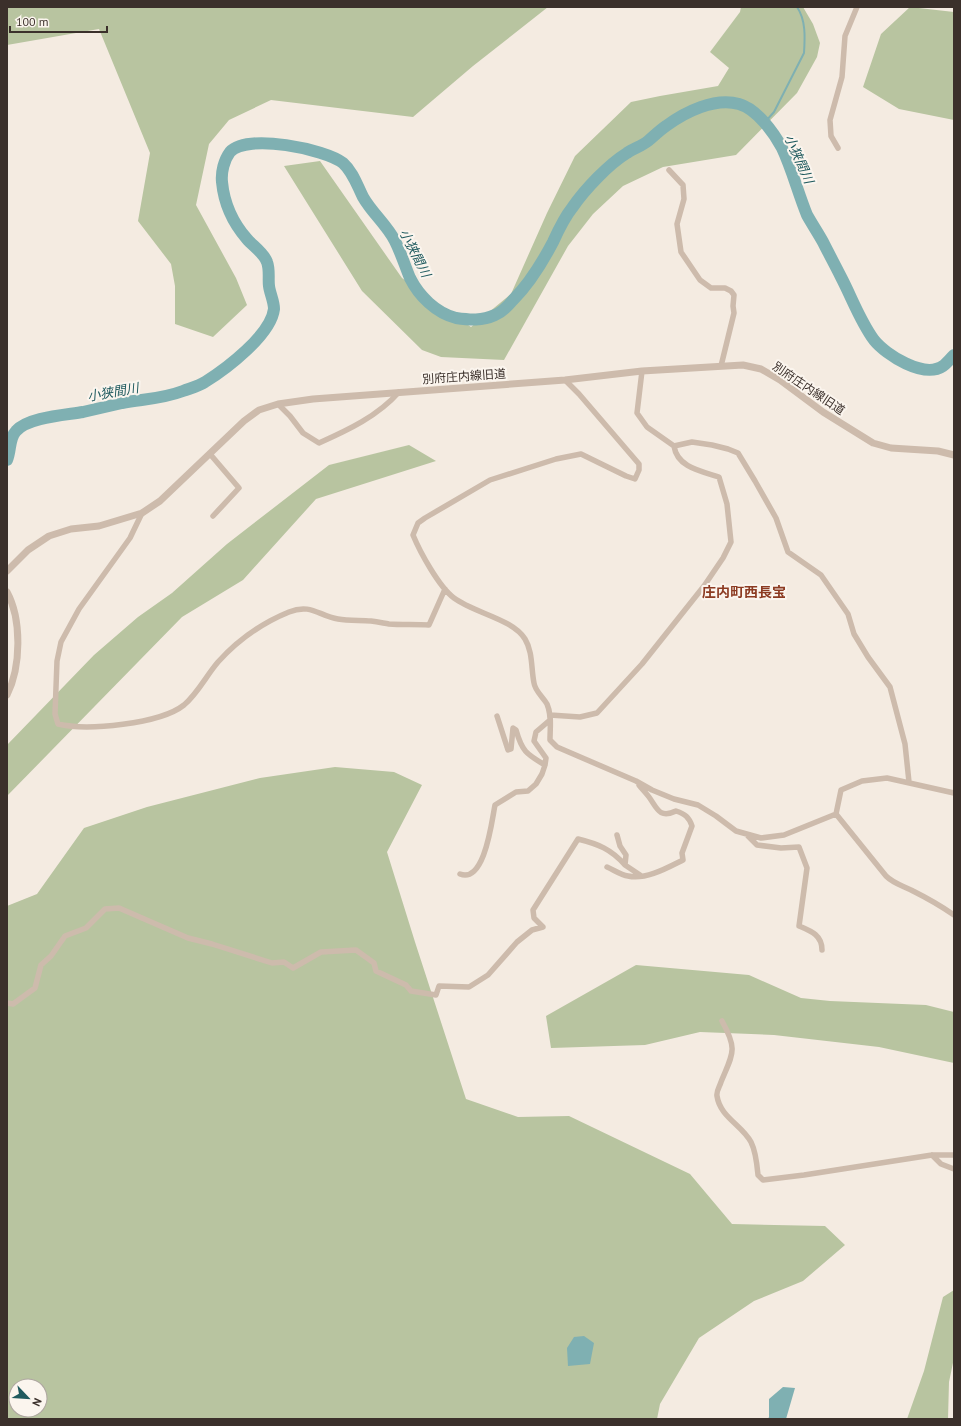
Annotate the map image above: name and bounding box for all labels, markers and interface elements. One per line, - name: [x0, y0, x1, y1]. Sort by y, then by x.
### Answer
- scale bar: [10, 8, 107, 34]
- text: 100 m: [16, 14, 49, 29]
- water label: 小狭間川: [781, 132, 818, 188]
- water label: 小狭間川: [396, 226, 435, 282]
- street label: 別府庄内線旧道: [770, 358, 848, 418]
- street label: 別府庄内線旧道: [422, 366, 506, 386]
- water label: 小狭間川: [86, 379, 142, 405]
- district label: 庄内町西長宝: [702, 583, 786, 601]
- north arrow: [8, 1378, 48, 1418]
- text: N: [29, 1396, 45, 1408]

